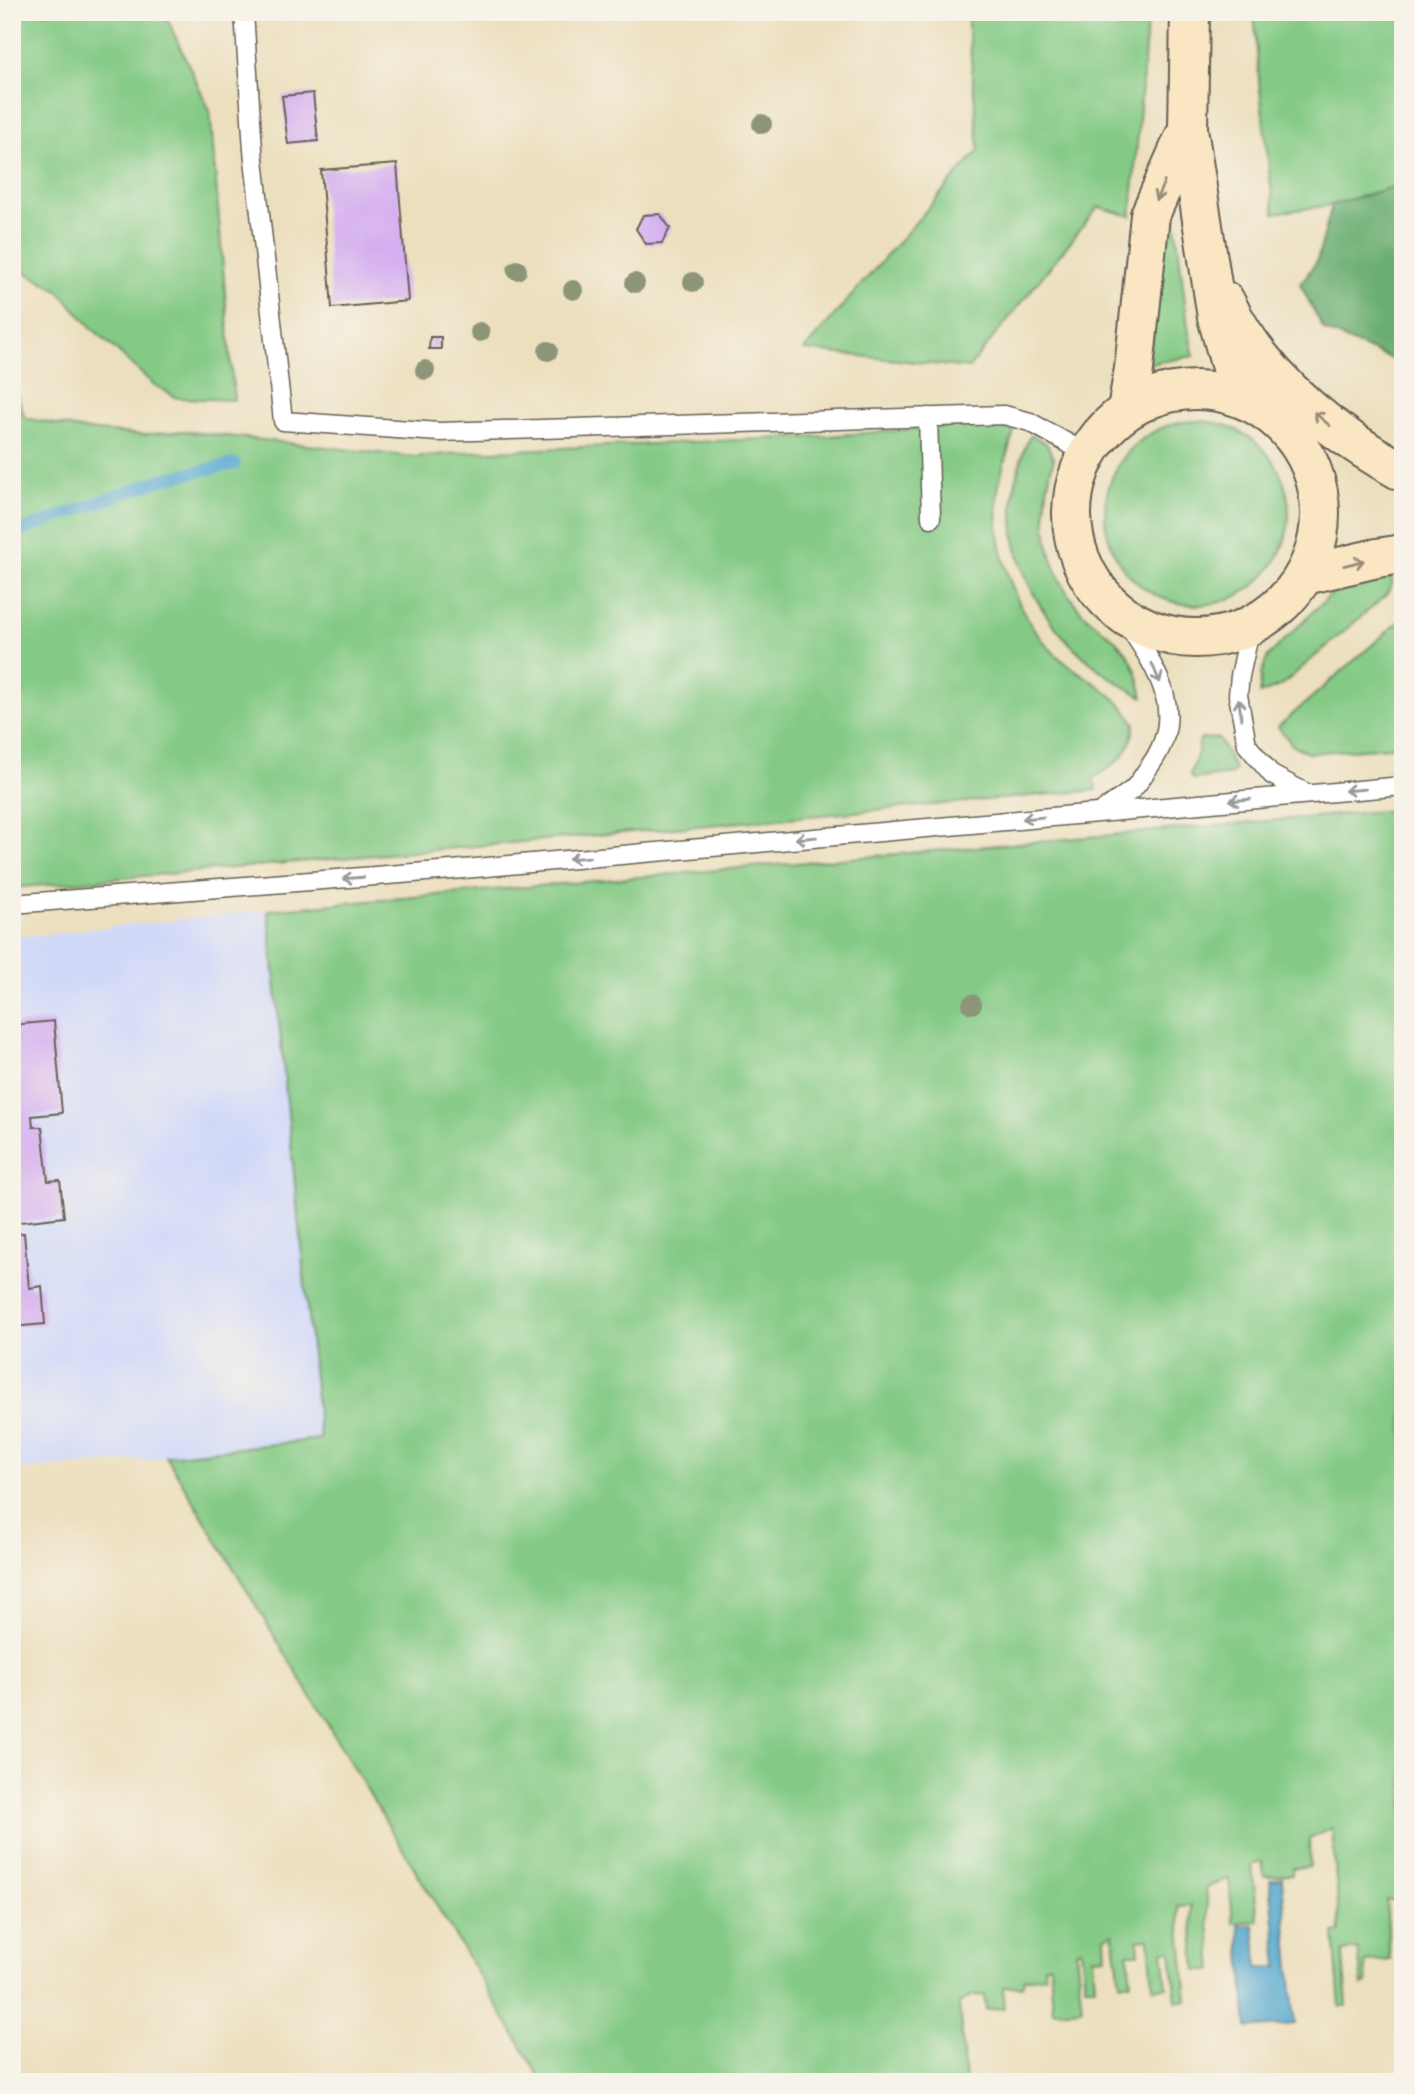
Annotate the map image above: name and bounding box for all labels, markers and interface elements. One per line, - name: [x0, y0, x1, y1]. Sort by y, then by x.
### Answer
- one-way arrow: [1153, 180, 1166, 201]
- one-way arrow: [1313, 411, 1331, 427]
- one-way arrow: [1342, 556, 1365, 569]
- one-way arrow: [1150, 662, 1163, 684]
- one-way arrow: [1233, 698, 1246, 720]
- one-way arrow: [1345, 784, 1367, 797]
- one-way arrow: [1229, 794, 1252, 807]
- one-way arrow: [1022, 812, 1045, 825]
- one-way arrow: [795, 832, 818, 845]
- one-way arrow: [569, 852, 591, 865]
- one-way arrow: [342, 871, 365, 884]

